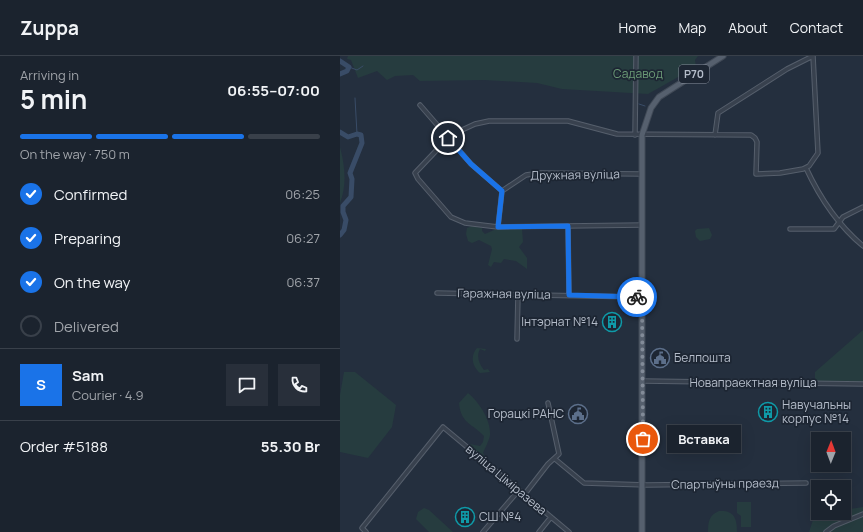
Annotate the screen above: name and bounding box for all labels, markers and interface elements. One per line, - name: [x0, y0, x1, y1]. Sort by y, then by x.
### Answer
- text: Zuppa: [20, 15, 79, 41]
- text: Home: [619, 18, 656, 37]
- text: Map: [678, 18, 706, 37]
- text: About: [728, 18, 768, 37]
- text: Contact: [790, 18, 843, 37]
- park label: Садавод: [613, 65, 663, 82]
- road number: Р70: [679, 65, 709, 83]
- text: Arriving in: [20, 66, 79, 84]
- text: 06:55–07:00: [227, 80, 320, 101]
- text: 5 min: [20, 81, 87, 117]
- pin: [431, 121, 465, 155]
- icon: home: [437, 127, 459, 149]
- text: On the way · 750 m: [20, 145, 130, 163]
- street label: Дружная вуліца: [530, 165, 620, 184]
- icon: check: [20, 183, 42, 205]
- text: Confirmed: [54, 184, 127, 205]
- text: 06:25: [285, 185, 320, 203]
- icon: check: [20, 227, 42, 249]
- text: Preparing: [54, 228, 121, 249]
- text: 06:27: [286, 229, 320, 247]
- icon: check: [20, 271, 42, 293]
- text: On the way: [54, 272, 130, 293]
- text: 06:37: [286, 273, 320, 291]
- courier: [617, 277, 657, 317]
- street label: Гаражная вуліца: [457, 284, 551, 303]
- icon: bike: [626, 286, 648, 308]
- building icon: Інтэрнат №14: [601, 311, 623, 333]
- place label: Інтэрнат №14: [521, 313, 598, 330]
- text: Delivered: [54, 316, 119, 337]
- public building icon: Белпошта: [649, 347, 671, 369]
- place label: Белпошта: [674, 349, 731, 366]
- button: chat: [226, 364, 268, 406]
- button: phone: [278, 364, 320, 406]
- text: Sam: [72, 365, 104, 386]
- text: S: [36, 374, 46, 395]
- street label: Новапраектная вуліца: [689, 374, 817, 391]
- text: Courier · 4.9: [72, 386, 144, 404]
- place label: Навучальны корпус №14: [782, 396, 851, 427]
- building icon: Навучальны корпус №14: [757, 401, 779, 423]
- public building icon: Горацкі РАНС: [567, 403, 589, 425]
- place label: Горацкі РАНС: [488, 405, 564, 422]
- pin: [626, 422, 660, 456]
- callout: Вставка: [667, 425, 741, 453]
- icon: bag: [632, 428, 654, 450]
- text: Вставка: [678, 430, 730, 448]
- north arrow: [811, 432, 851, 472]
- map controls: [811, 432, 851, 520]
- text: Order #5188: [20, 436, 108, 457]
- text: 55.30 Br: [261, 436, 320, 457]
- street label: вуліца Ціміразева: [462, 441, 551, 519]
- street label: Спартыўны праезд: [671, 474, 779, 493]
- button: locate: [811, 480, 851, 520]
- building icon: СШ №4: [454, 506, 476, 528]
- place label: СШ №4: [479, 508, 521, 525]

